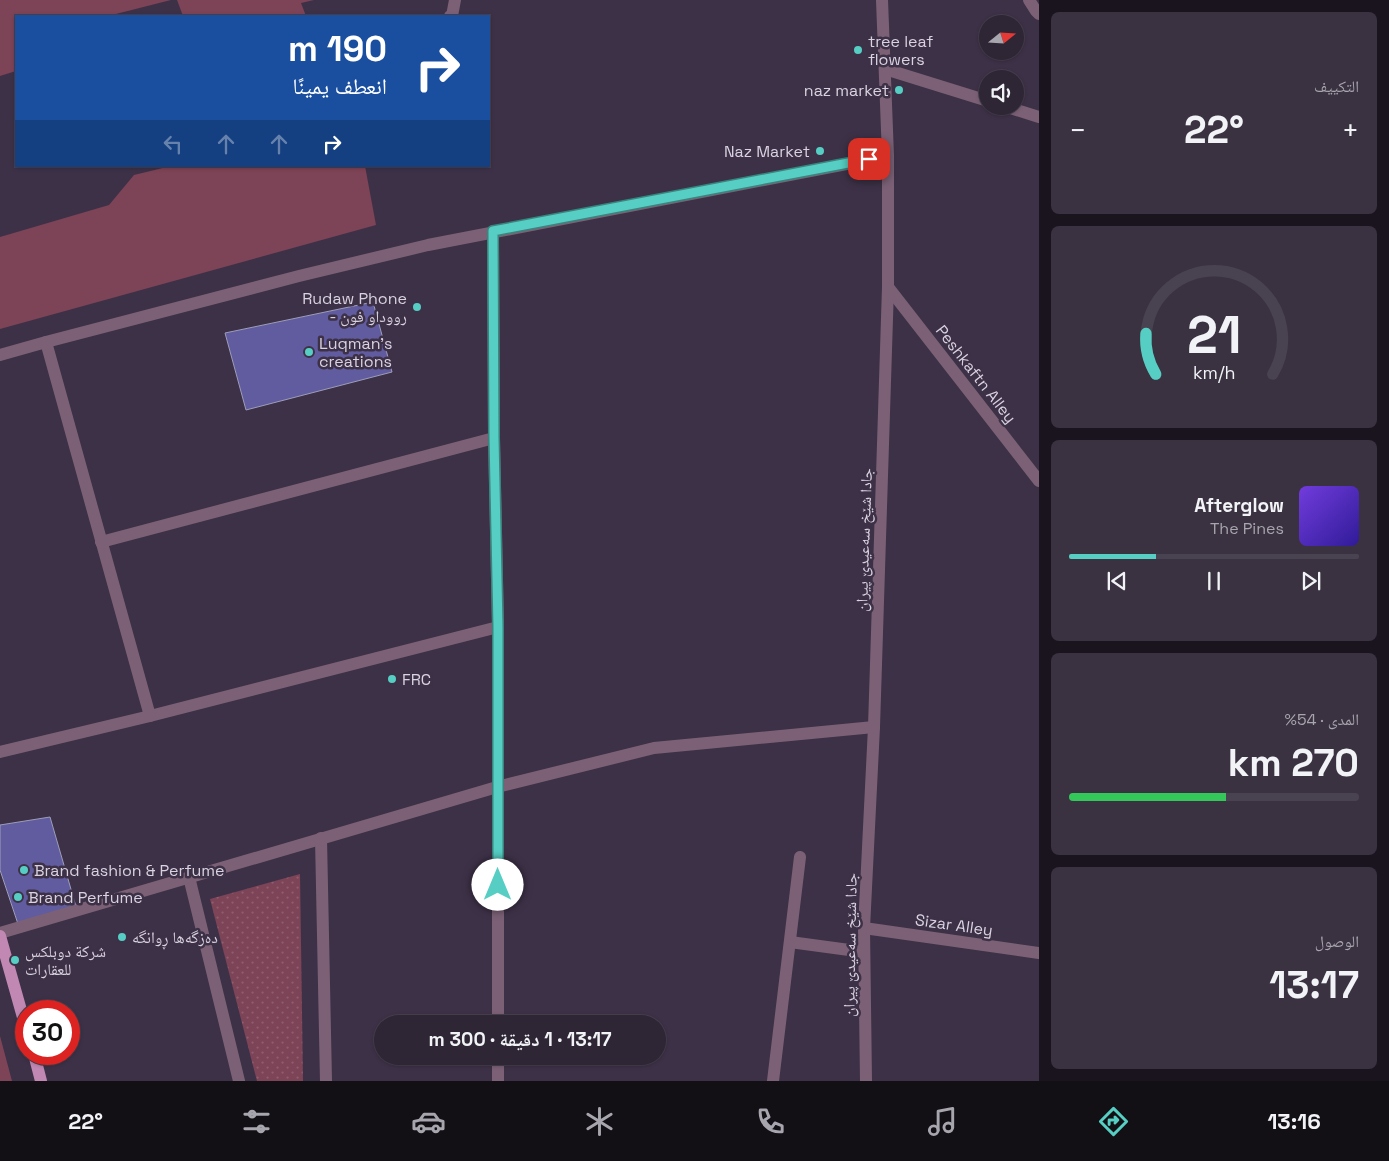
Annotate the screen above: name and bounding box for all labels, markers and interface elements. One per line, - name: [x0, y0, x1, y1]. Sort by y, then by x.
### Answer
- north arrow: [979, 15, 1024, 60]
- map controls: [979, 15, 1024, 115]
- text: 190 m: [288, 27, 387, 71]
- place label: tree leaf flowers: [868, 31, 933, 70]
- icon: right: [405, 35, 470, 100]
- marker: tree leaf flowers: [852, 44, 864, 56]
- button: sound: [979, 70, 1024, 115]
- text: انعطف يمينًا: [293, 72, 387, 100]
- text: التكييف: [1314, 76, 1359, 97]
- place label: naz market: [804, 80, 889, 101]
- marker: naz market: [893, 84, 905, 96]
- text: 22°: [1184, 106, 1244, 154]
- text: −: [1069, 112, 1086, 148]
- text: +: [1342, 112, 1359, 148]
- icon: left: [159, 130, 187, 158]
- icon: ahead: [212, 130, 240, 158]
- icon: ahead: [265, 130, 293, 158]
- icon: right: [318, 130, 346, 158]
- pin: [848, 138, 890, 180]
- place label: Naz Market: [724, 141, 810, 162]
- marker: Naz Market: [814, 145, 826, 157]
- icon: arrive: [855, 145, 883, 173]
- place label: Rudaw Phone - رووداو فون: [302, 288, 407, 327]
- marker: Rudaw Phone - رووداو فون: [411, 301, 423, 313]
- text: 21: [1187, 302, 1241, 368]
- street label: Peshkaftn Alley: [931, 321, 1021, 427]
- place label: Luqman's creations: [319, 333, 392, 372]
- marker: Luqman's creations: [303, 346, 315, 358]
- text: km/h: [1193, 361, 1235, 384]
- street label: جادا شێخ سەعیدێ پیران: [851, 468, 877, 612]
- text: Afterglow: [1194, 493, 1284, 518]
- text: The Pines: [1210, 518, 1284, 539]
- icon: previous: [1103, 567, 1131, 595]
- icon: pause: [1200, 567, 1228, 595]
- icon: next: [1297, 567, 1325, 595]
- place label: FRC: [402, 669, 431, 690]
- marker: FRC: [386, 673, 398, 685]
- text: المدى · 54%: [1285, 709, 1359, 730]
- text: 270 km: [1228, 739, 1359, 787]
- position arrow: [471, 858, 523, 910]
- place label: Brand fashion & Perfume: [34, 860, 225, 881]
- marker: Brand fashion & Perfume: [18, 864, 30, 876]
- street label: جادا شێخ سەعیدێ پیران: [838, 873, 862, 1017]
- place label: Brand Perfume: [28, 887, 143, 908]
- marker: Brand Perfume: [12, 891, 24, 903]
- street label: Sizar Alley: [914, 909, 994, 941]
- place label: دەزگەها ڕوانگە: [132, 927, 218, 950]
- marker: دەزگەها ڕوانگە: [116, 931, 128, 943]
- text: الوصول: [1315, 931, 1359, 952]
- place label: شركة دوبلكس للعقارات: [25, 941, 106, 980]
- marker: شركة دوبلكس للعقارات: [9, 954, 21, 966]
- text: 13:17: [1269, 961, 1359, 1009]
- speed limit sign: 30: [15, 1000, 80, 1065]
- text: 13:17 · 1 دقيقة · 300 m: [428, 1027, 612, 1052]
- icon: filters: [239, 1104, 274, 1139]
- icon: car: [411, 1104, 446, 1139]
- icon: climate: [582, 1104, 617, 1139]
- icon: phone: [753, 1104, 788, 1139]
- icon: music: [925, 1104, 960, 1139]
- icon: directions: [1096, 1104, 1131, 1139]
- text: 22°: [68, 1107, 103, 1135]
- text: 13:16: [1267, 1107, 1321, 1135]

